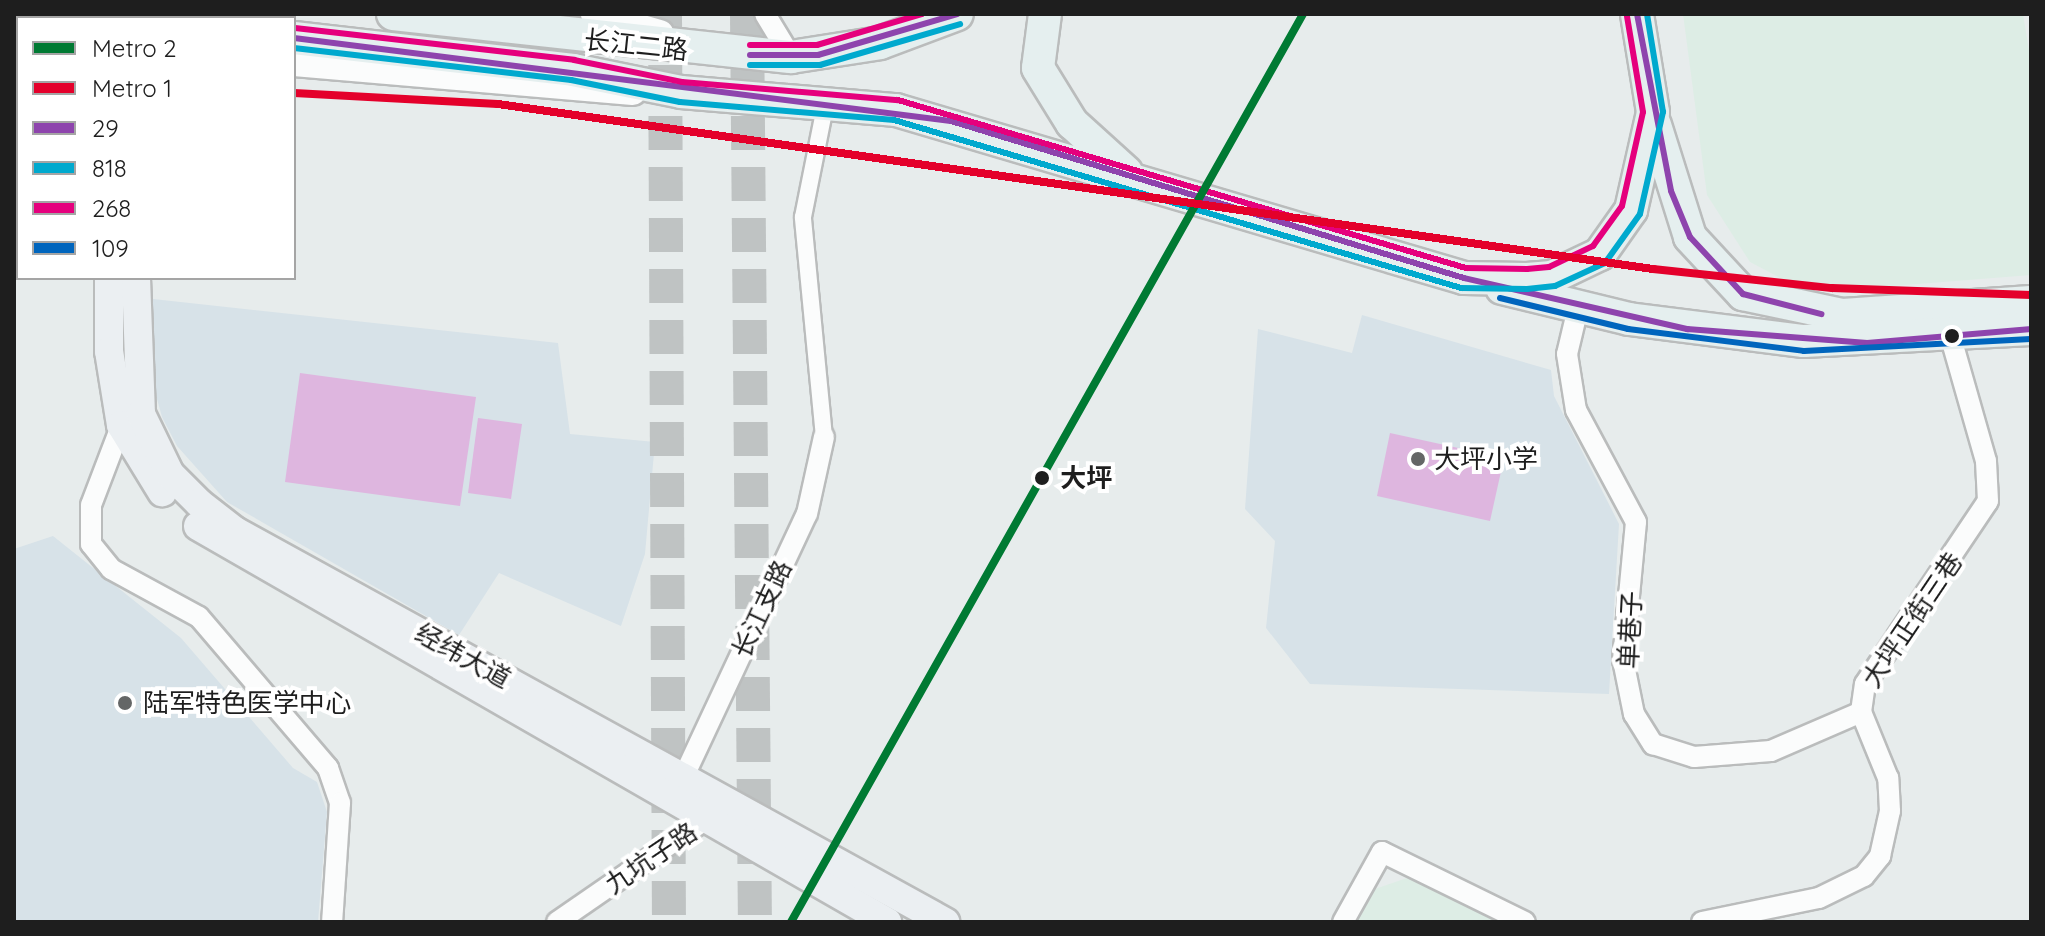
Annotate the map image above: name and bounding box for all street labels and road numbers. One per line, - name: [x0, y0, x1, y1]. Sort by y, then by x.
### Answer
- street label: 长江二路: [583, 24, 689, 66]
- street label: 大坪正街三巷: [1855, 547, 1969, 693]
- street label: 长江支路: [726, 555, 798, 663]
- street label: 单巷子: [1612, 590, 1648, 670]
- street label: 经纬大道: [410, 617, 516, 695]
- street label: 九坑子路: [599, 816, 703, 900]

